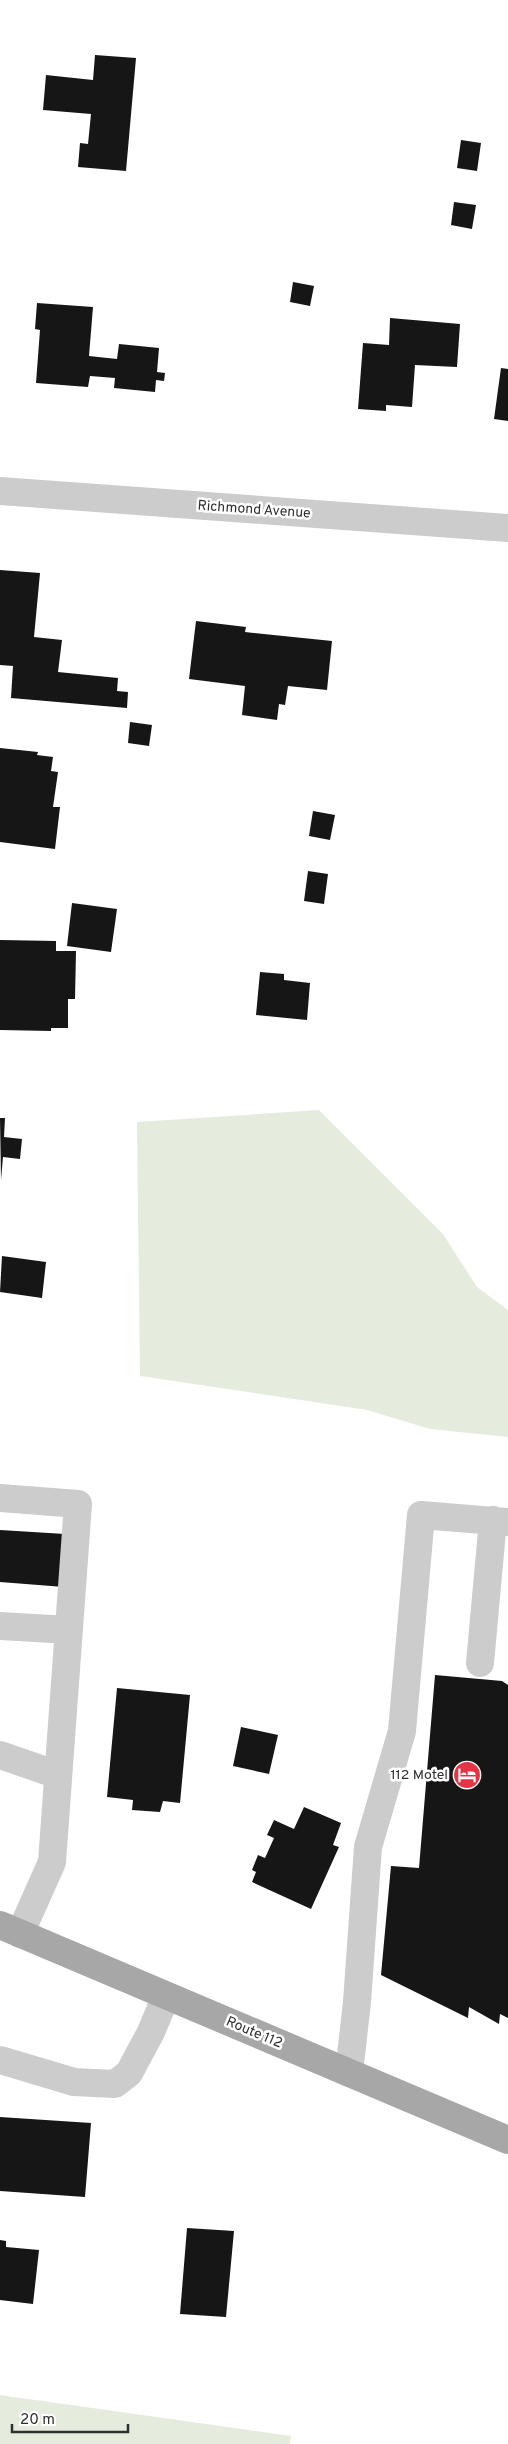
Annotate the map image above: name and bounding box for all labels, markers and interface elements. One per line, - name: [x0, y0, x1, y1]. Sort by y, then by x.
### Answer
- street label: Richmond Avenue: [197, 498, 311, 522]
- hotel icon: 112 Motel: [452, 1760, 482, 1790]
- place label: 112 Motel: [390, 1767, 448, 1784]
- street label: Route 112: [223, 2014, 285, 2052]
- scale bar: [12, 2402, 129, 2434]
- text: 20 m: [20, 2411, 55, 2430]

